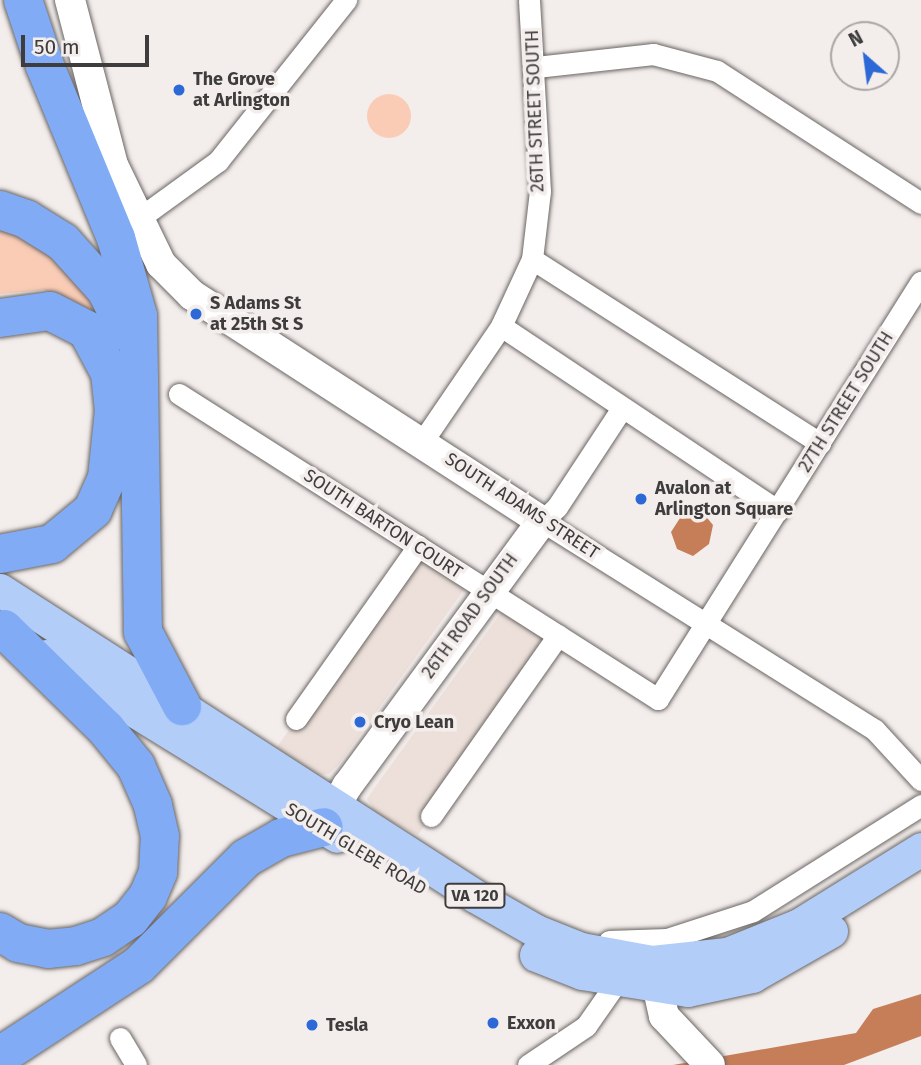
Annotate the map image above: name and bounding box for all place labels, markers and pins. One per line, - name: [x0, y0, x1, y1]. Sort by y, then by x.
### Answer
- place label: The Grove at Arlington: [193, 69, 290, 112]
- marker: The Grove at Arlington: [171, 82, 187, 98]
- place label: S Adams St at 25th St S: [210, 293, 303, 336]
- marker: S Adams St at 25th St S: [188, 306, 204, 322]
- place label: Avalon at Arlington Square: [655, 478, 793, 520]
- marker: Avalon at Arlington Square: [633, 491, 649, 507]
- place label: Cryo Lean: [374, 711, 454, 733]
- marker: Cryo Lean: [352, 714, 368, 730]
- place label: Exxon: [507, 1012, 556, 1034]
- place label: Tesla: [326, 1014, 368, 1036]
- marker: Exxon: [485, 1015, 501, 1031]
- marker: Tesla: [304, 1017, 320, 1033]

